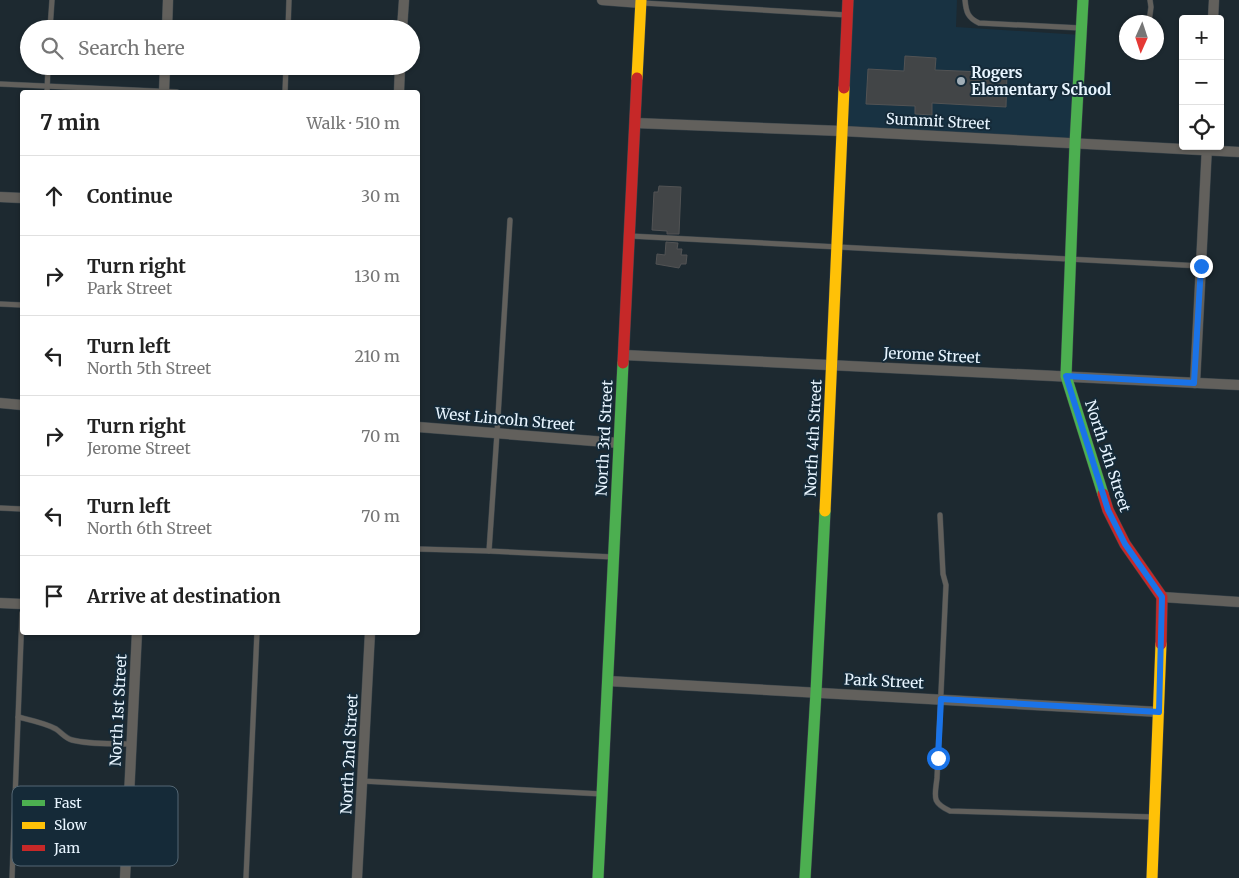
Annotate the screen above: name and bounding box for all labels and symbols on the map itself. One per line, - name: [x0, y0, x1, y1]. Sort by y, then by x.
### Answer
- north arrow: [1119, 15, 1164, 60]
- place label: Rogers Elementary School: [971, 63, 1111, 99]
- marker: Rogers Elementary School: [955, 75, 967, 87]
- street label: Summit Street: [885, 109, 991, 133]
- route end: [1190, 255, 1213, 278]
- street label: Jerome Street: [882, 343, 981, 367]
- street label: North 3rd Street: [591, 379, 617, 497]
- street label: North 4th Street: [800, 379, 826, 497]
- street label: North 5th Street: [1081, 398, 1135, 515]
- street label: West Lincoln Street: [433, 403, 576, 435]
- street label: North 1st Street: [106, 653, 130, 767]
- street label: Park Street: [844, 669, 924, 693]
- street label: North 2nd Street: [336, 693, 362, 815]
- route start: [927, 747, 950, 770]
- legend: [12, 786, 178, 866]
- text: Fast: [54, 794, 82, 812]
- text: Slow: [54, 816, 87, 834]
- text: Jam: [53, 839, 80, 857]

